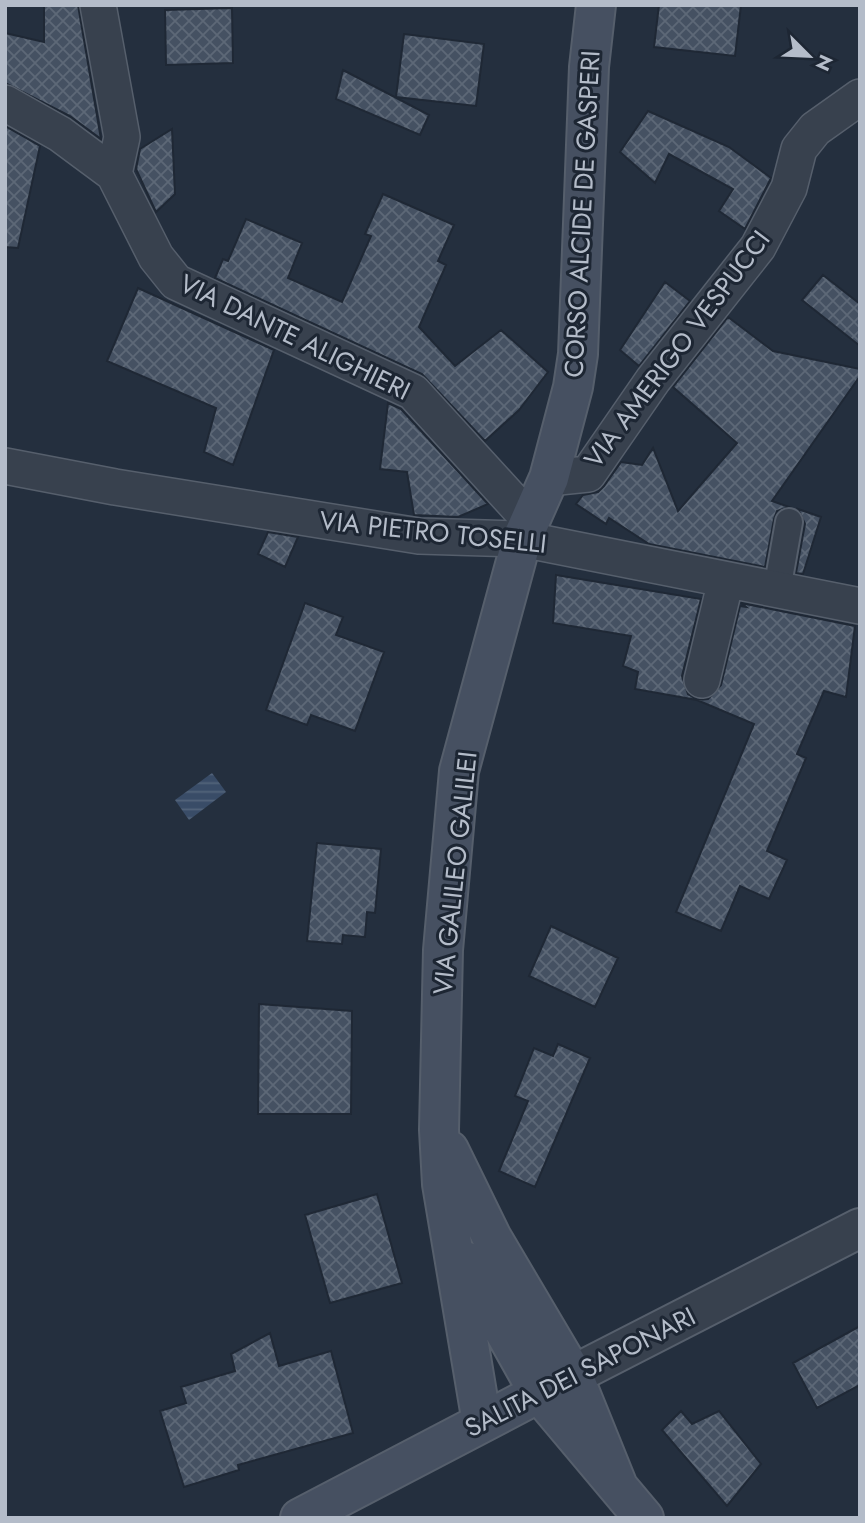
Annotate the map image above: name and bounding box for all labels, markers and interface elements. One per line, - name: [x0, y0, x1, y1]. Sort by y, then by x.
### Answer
- north arrow: [774, 21, 844, 91]
- street label: CORSO ALCIDE DE GASPERI: [554, 49, 610, 379]
- text: N: [809, 50, 839, 75]
- street label: VIA AMERIGO VESPUCCI: [575, 222, 779, 476]
- street label: VIA DANTE ALIGHIERI: [173, 265, 417, 409]
- street label: VIA PIETRO TOSELLI: [318, 501, 548, 563]
- street label: VIA GALILEO GALILEI: [423, 749, 487, 997]
- street label: SALITA DEI SAPONARI: [458, 1297, 702, 1447]

